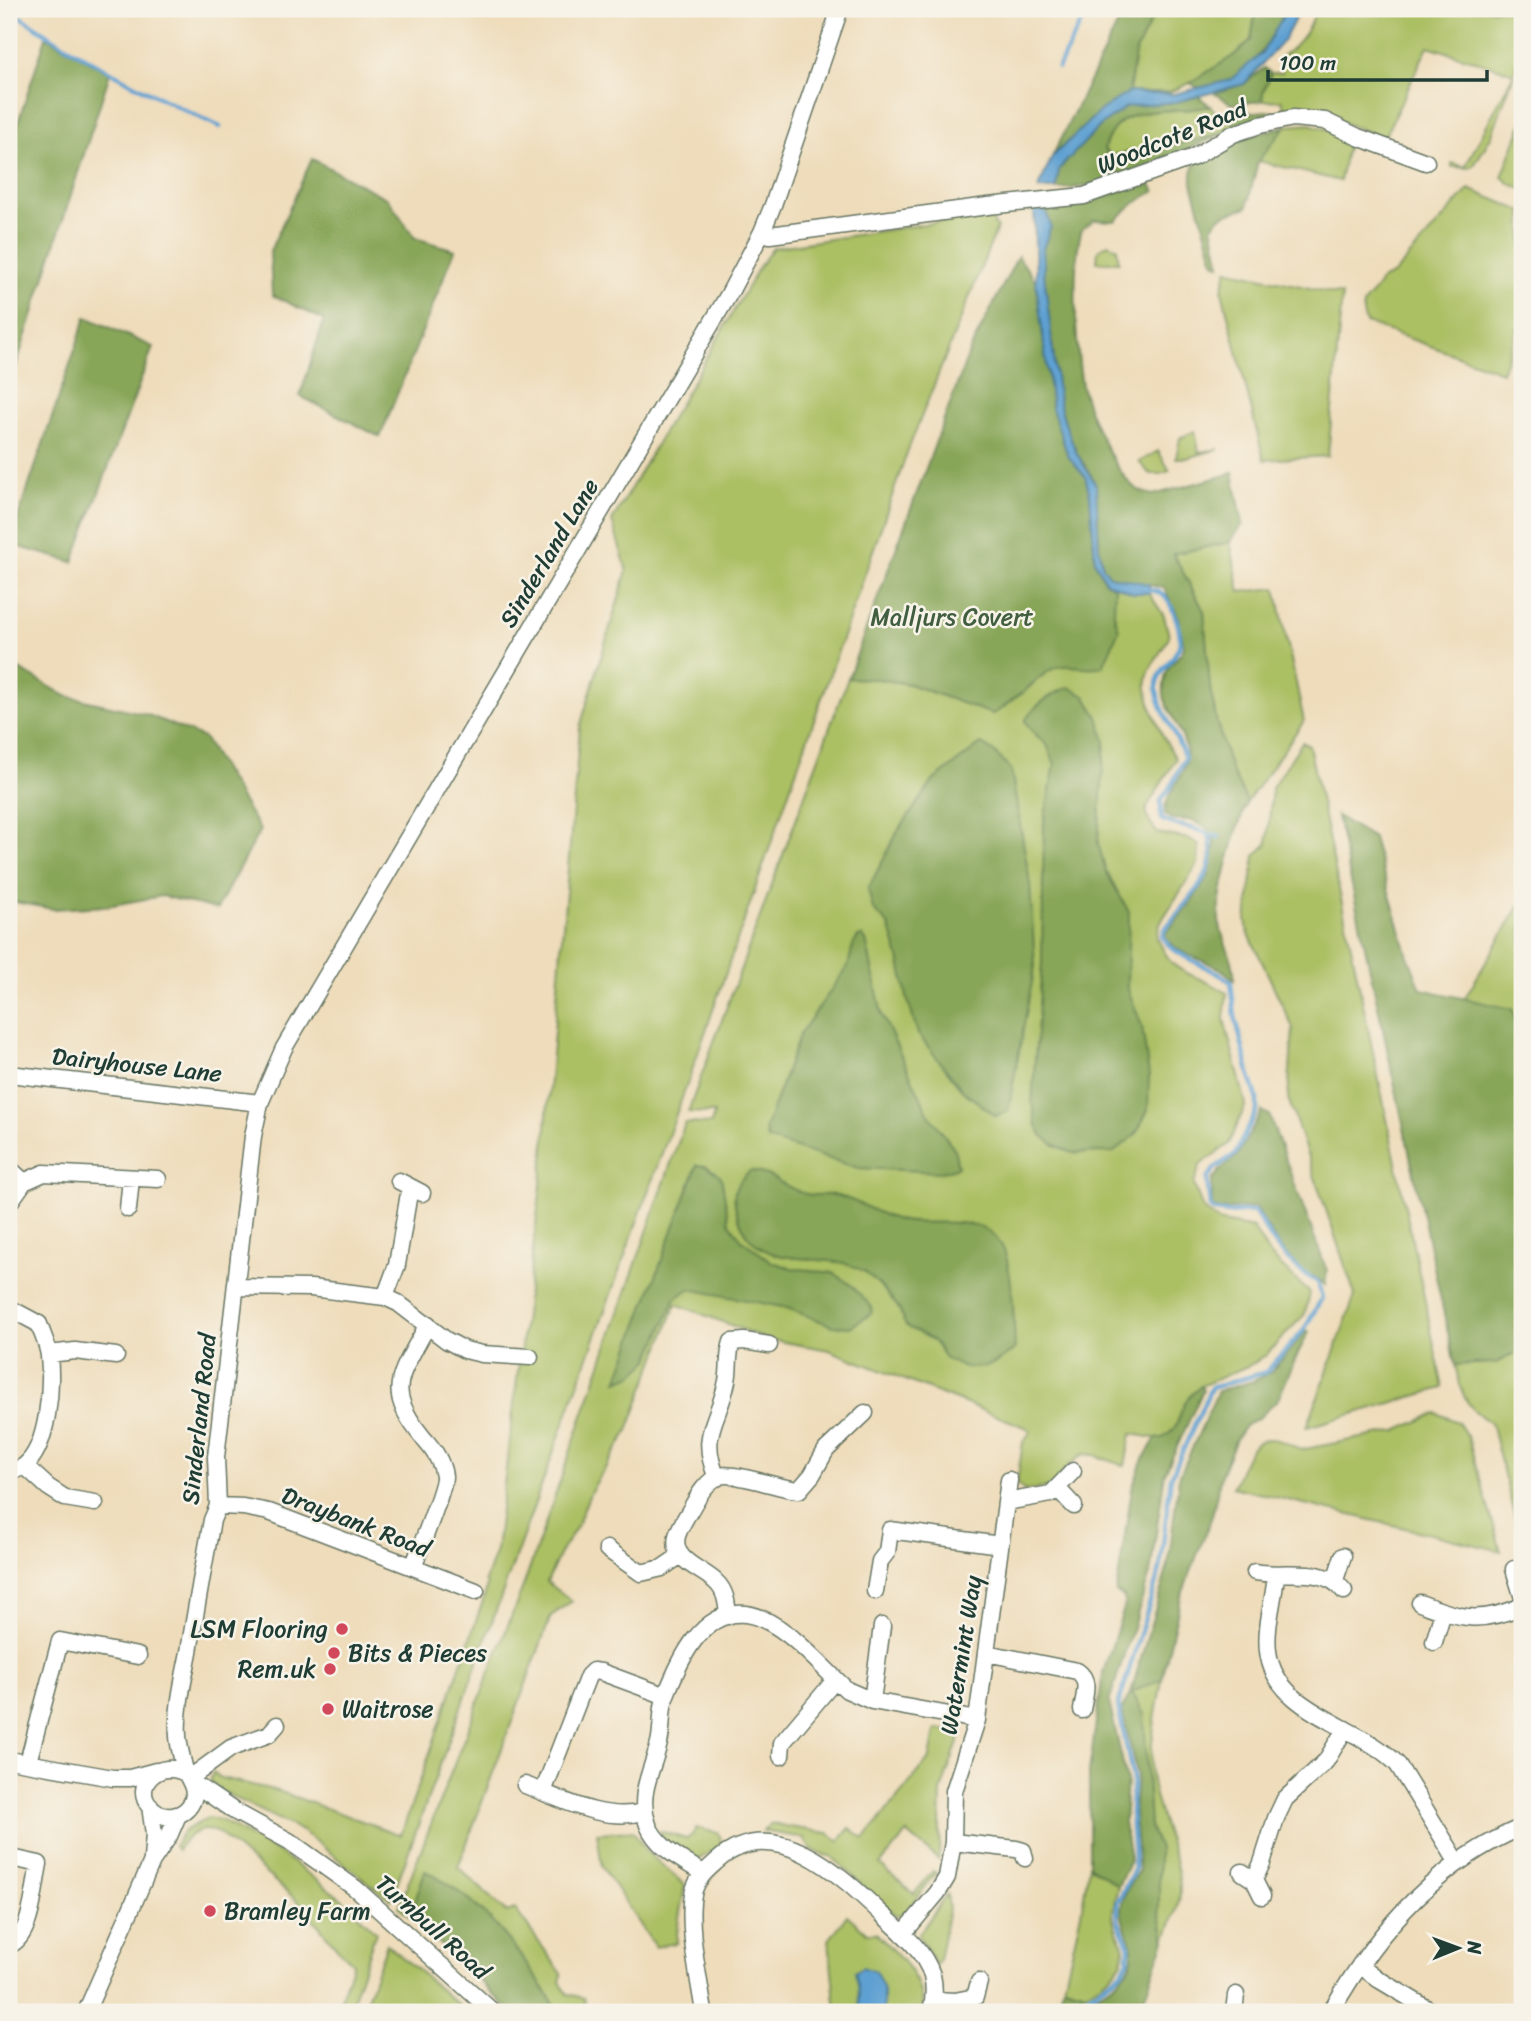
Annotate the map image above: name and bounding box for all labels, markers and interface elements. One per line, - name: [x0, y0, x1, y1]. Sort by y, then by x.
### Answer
- scale bar: [1268, 38, 1487, 82]
- text: 100 m: [1279, 44, 1336, 82]
- street label: Woodcote Road: [1090, 87, 1256, 186]
- street label: Sinderland Lane: [488, 470, 610, 636]
- park label: Malljurs Covert: [871, 596, 1033, 638]
- street label: Dairyhouse Lane: [50, 1035, 224, 1095]
- street label: Sinderland Road: [169, 1329, 229, 1507]
- street label: Draybank Road: [275, 1474, 438, 1570]
- street label: Watermint Way: [928, 1572, 994, 1738]
- place label: LSM Flooring: [190, 1608, 328, 1650]
- marker: LSM Flooring: [334, 1621, 350, 1637]
- place label: Bits & Pieces: [348, 1632, 487, 1674]
- marker: Bits & Pieces: [326, 1645, 342, 1661]
- place label: Rem.uk: [238, 1648, 316, 1690]
- marker: Rem.uk: [322, 1661, 338, 1677]
- place label: Waitrose: [342, 1688, 434, 1730]
- marker: Waitrose: [320, 1701, 336, 1717]
- street label: Turnbull Road: [366, 1863, 501, 1992]
- place label: Bramley Farm: [224, 1890, 371, 1932]
- marker: Bramley Farm: [202, 1903, 218, 1919]
- north arrow: [1422, 1912, 1492, 1982]
- text: N: [1458, 1940, 1491, 1955]

